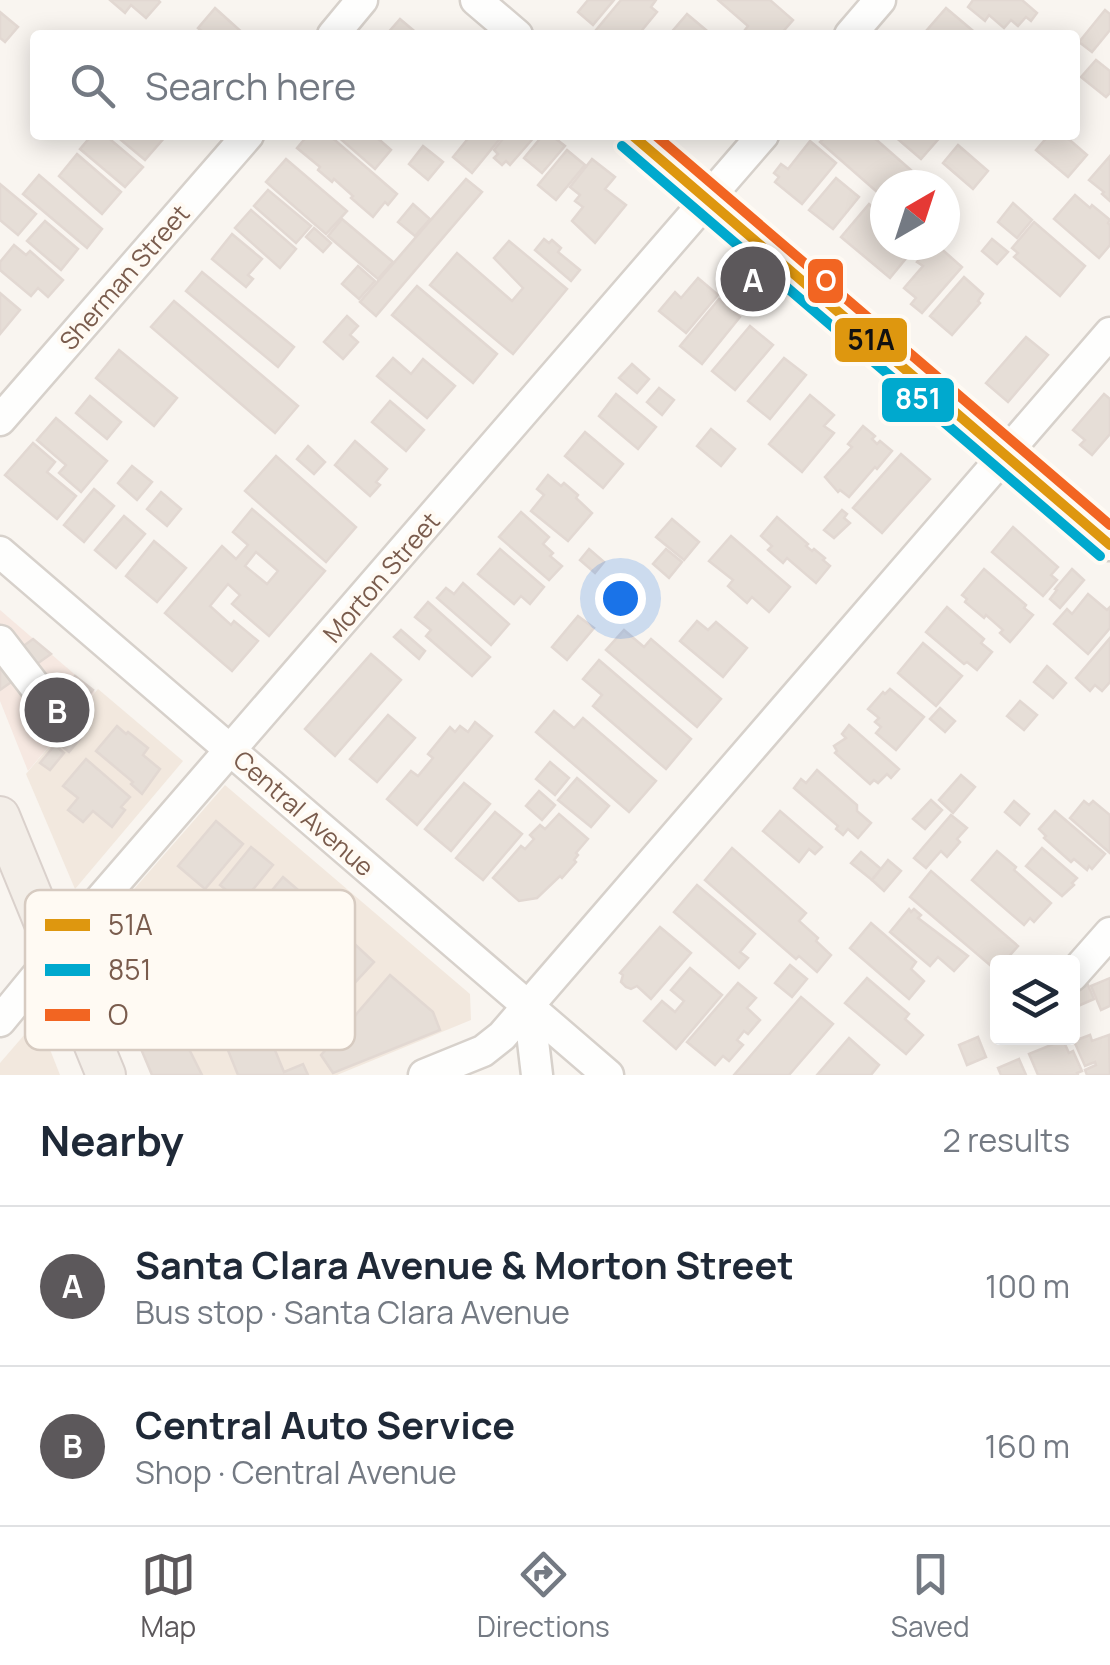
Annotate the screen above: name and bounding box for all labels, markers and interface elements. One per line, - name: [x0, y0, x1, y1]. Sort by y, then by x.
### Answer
- search box: [30, 30, 1080, 140]
- icon: search: [65, 58, 120, 113]
- text: Search here: [145, 59, 356, 111]
- north arrow: [870, 170, 960, 260]
- street label: Sherman Street: [51, 197, 197, 357]
- pin: A: [720, 242, 786, 316]
- line badge: O: [806, 257, 845, 305]
- text: O: [816, 261, 837, 299]
- line badge: 51A: [833, 316, 909, 364]
- text: 51A: [847, 320, 895, 358]
- line badge: 851: [880, 376, 956, 424]
- text: 851: [895, 379, 941, 417]
- street label: Morton Street: [315, 504, 447, 650]
- your location: [595, 573, 646, 624]
- pin: B: [24, 672, 90, 748]
- street label: Central Avenue: [226, 742, 382, 884]
- legend: [25, 890, 355, 1050]
- text: 51A: [108, 905, 153, 943]
- text: 851: [108, 950, 151, 988]
- map controls: [990, 955, 1080, 1045]
- button: layers: [990, 955, 1080, 1045]
- text: O: [108, 995, 128, 1033]
- text: Nearby: [40, 1111, 184, 1169]
- text: 2 results: [943, 1118, 1070, 1162]
- text: Santa Clara Avenue & Morton Street: [135, 1238, 794, 1290]
- text: A: [62, 1264, 83, 1308]
- text: 100 m: [985, 1264, 1070, 1308]
- text: Bus stop · Santa Clara Avenue: [135, 1290, 570, 1334]
- text: Central Auto Service: [135, 1398, 515, 1450]
- text: B: [62, 1424, 83, 1468]
- text: 160 m: [985, 1424, 1070, 1468]
- text: Shop · Central Avenue: [135, 1450, 457, 1494]
- tab: Map: [140, 1547, 196, 1645]
- tab: Directions: [477, 1547, 610, 1645]
- tab: Saved: [891, 1547, 970, 1645]

